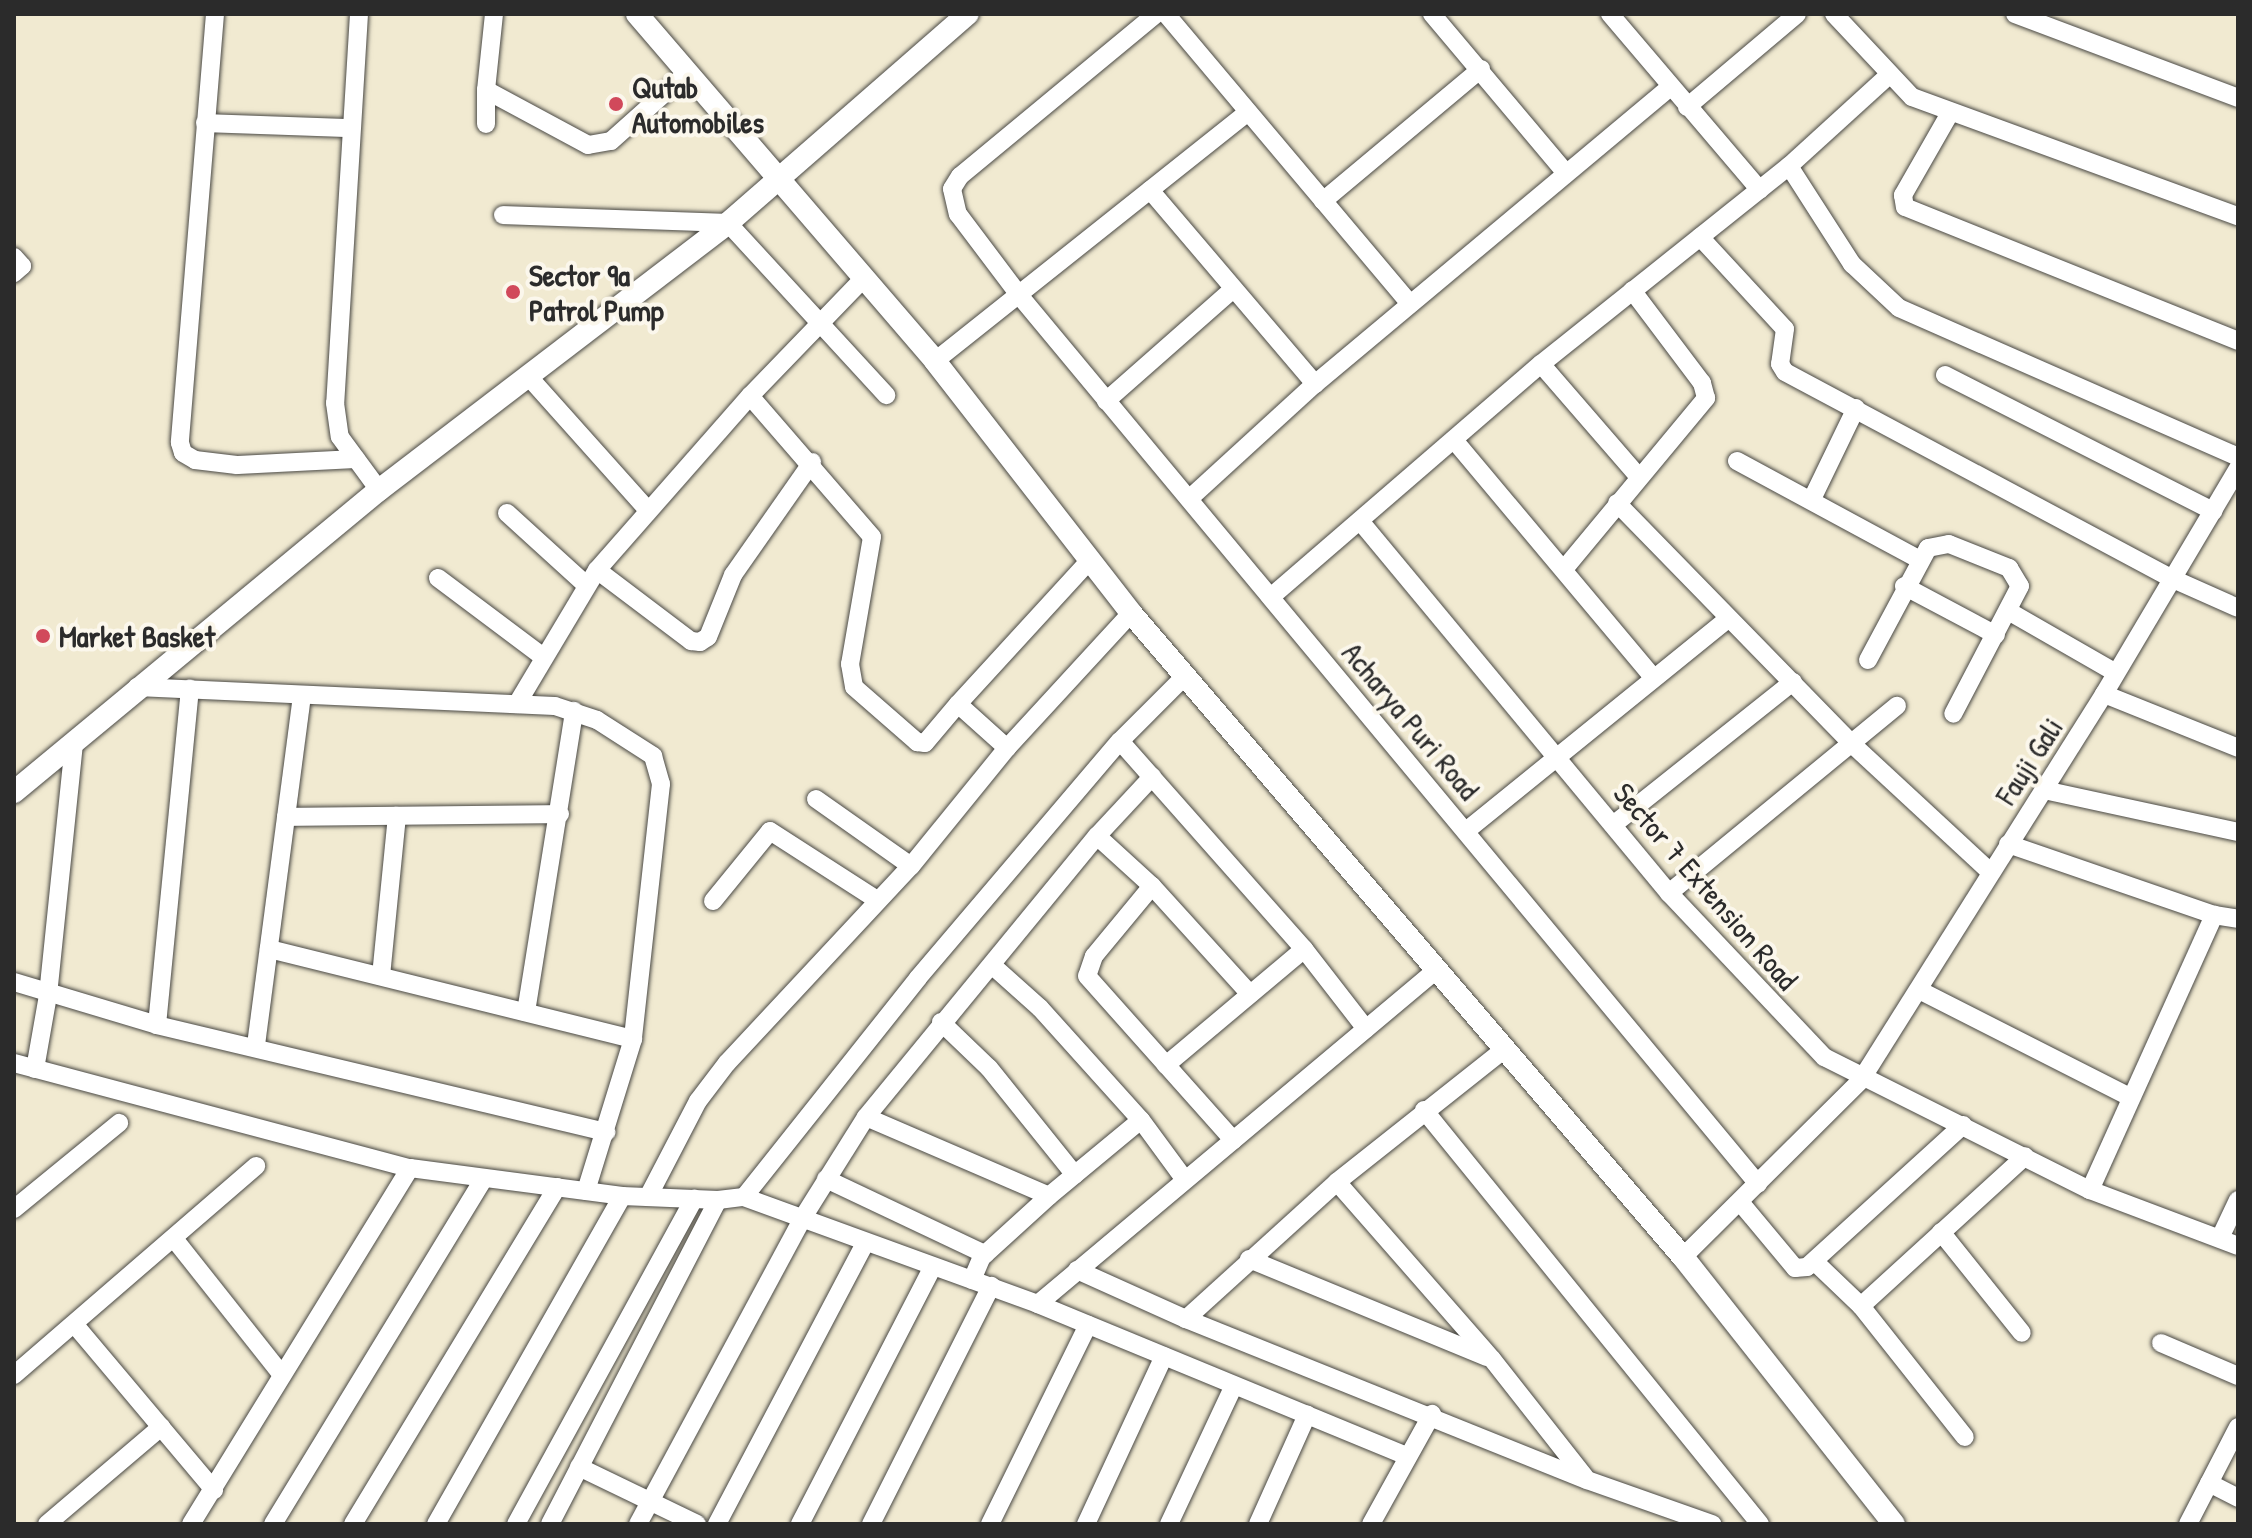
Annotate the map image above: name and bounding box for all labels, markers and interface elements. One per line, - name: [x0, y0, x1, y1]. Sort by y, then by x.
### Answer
- place label: Qutab Automobiles: [632, 69, 764, 140]
- marker: Qutab Automobiles: [607, 95, 625, 113]
- place label: Sector 9a Patrol Pump: [529, 257, 664, 328]
- marker: Sector 9a Patrol Pump: [504, 283, 522, 301]
- place label: Market Basket: [59, 618, 215, 654]
- marker: Market Basket: [34, 627, 52, 645]
- street label: Acharya Puri Road: [1335, 635, 1487, 807]
- street label: Fauji Gali: [1988, 711, 2070, 811]
- street label: Sector 7 Extension Road: [1606, 775, 1806, 997]

